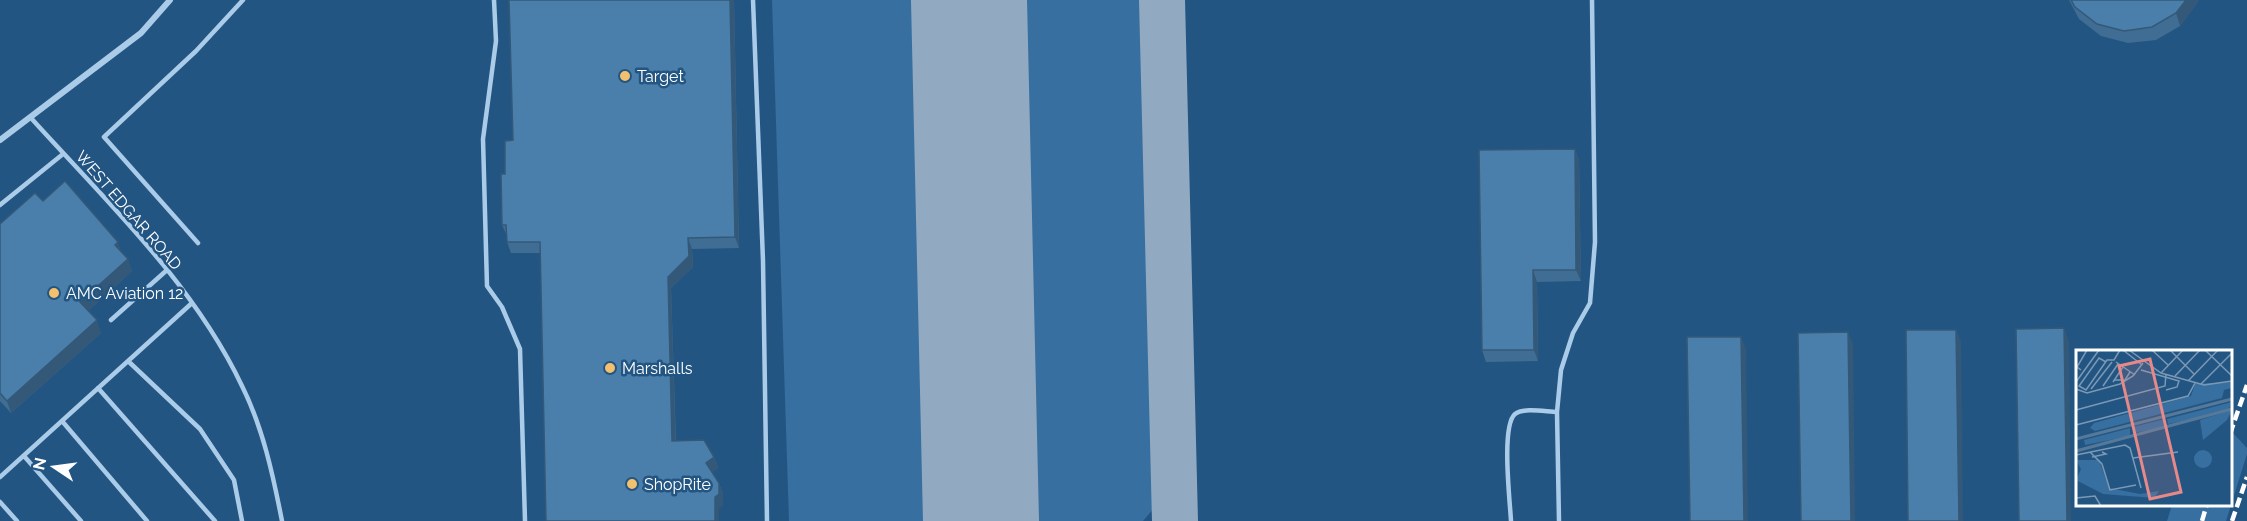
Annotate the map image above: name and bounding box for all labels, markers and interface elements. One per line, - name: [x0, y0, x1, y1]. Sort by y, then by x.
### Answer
- place label: Target: [637, 67, 684, 86]
- marker: Target: [618, 69, 632, 83]
- street label: WEST EDGAR ROAD: [72, 147, 186, 274]
- place label: AMC Aviation 12: [66, 284, 183, 303]
- marker: AMC Aviation 12: [47, 286, 61, 300]
- inset map: [2076, 350, 2232, 506]
- place label: Marshalls: [622, 359, 693, 378]
- marker: Marshalls: [603, 361, 617, 375]
- north arrow: [24, 437, 84, 497]
- text: N: [29, 456, 51, 472]
- place label: ShopRite: [644, 475, 711, 494]
- marker: ShopRite: [625, 477, 639, 491]

